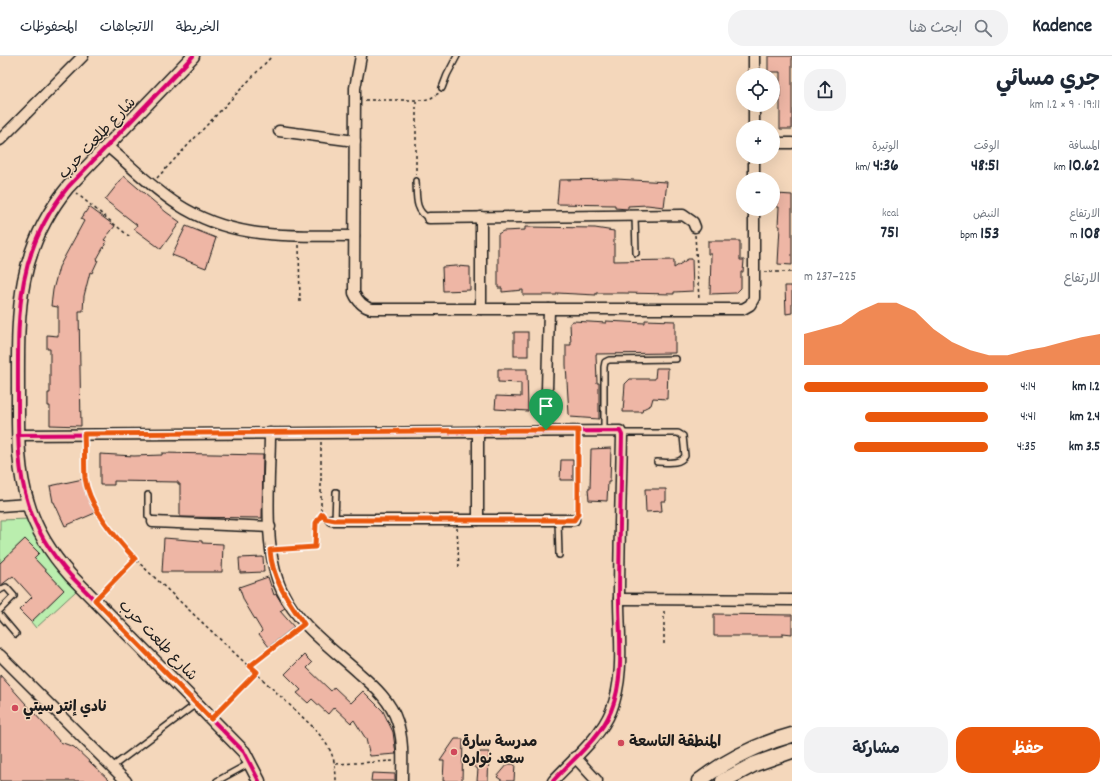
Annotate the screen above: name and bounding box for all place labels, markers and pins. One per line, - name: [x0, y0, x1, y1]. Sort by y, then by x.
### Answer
- pin: [529, 389, 563, 430]
- place label: نادي إنتر سيتي: [23, 697, 107, 720]
- marker: نادي إنتر سيتي: [10, 703, 20, 713]
- place label: مدرسة سارة سعد نواره: [462, 732, 538, 771]
- place label: المنطقة التاسعة: [629, 732, 721, 754]
- marker: المنطقة التاسعة: [616, 738, 626, 748]
- marker: مدرسة سارة سعد نواره: [449, 747, 459, 757]

